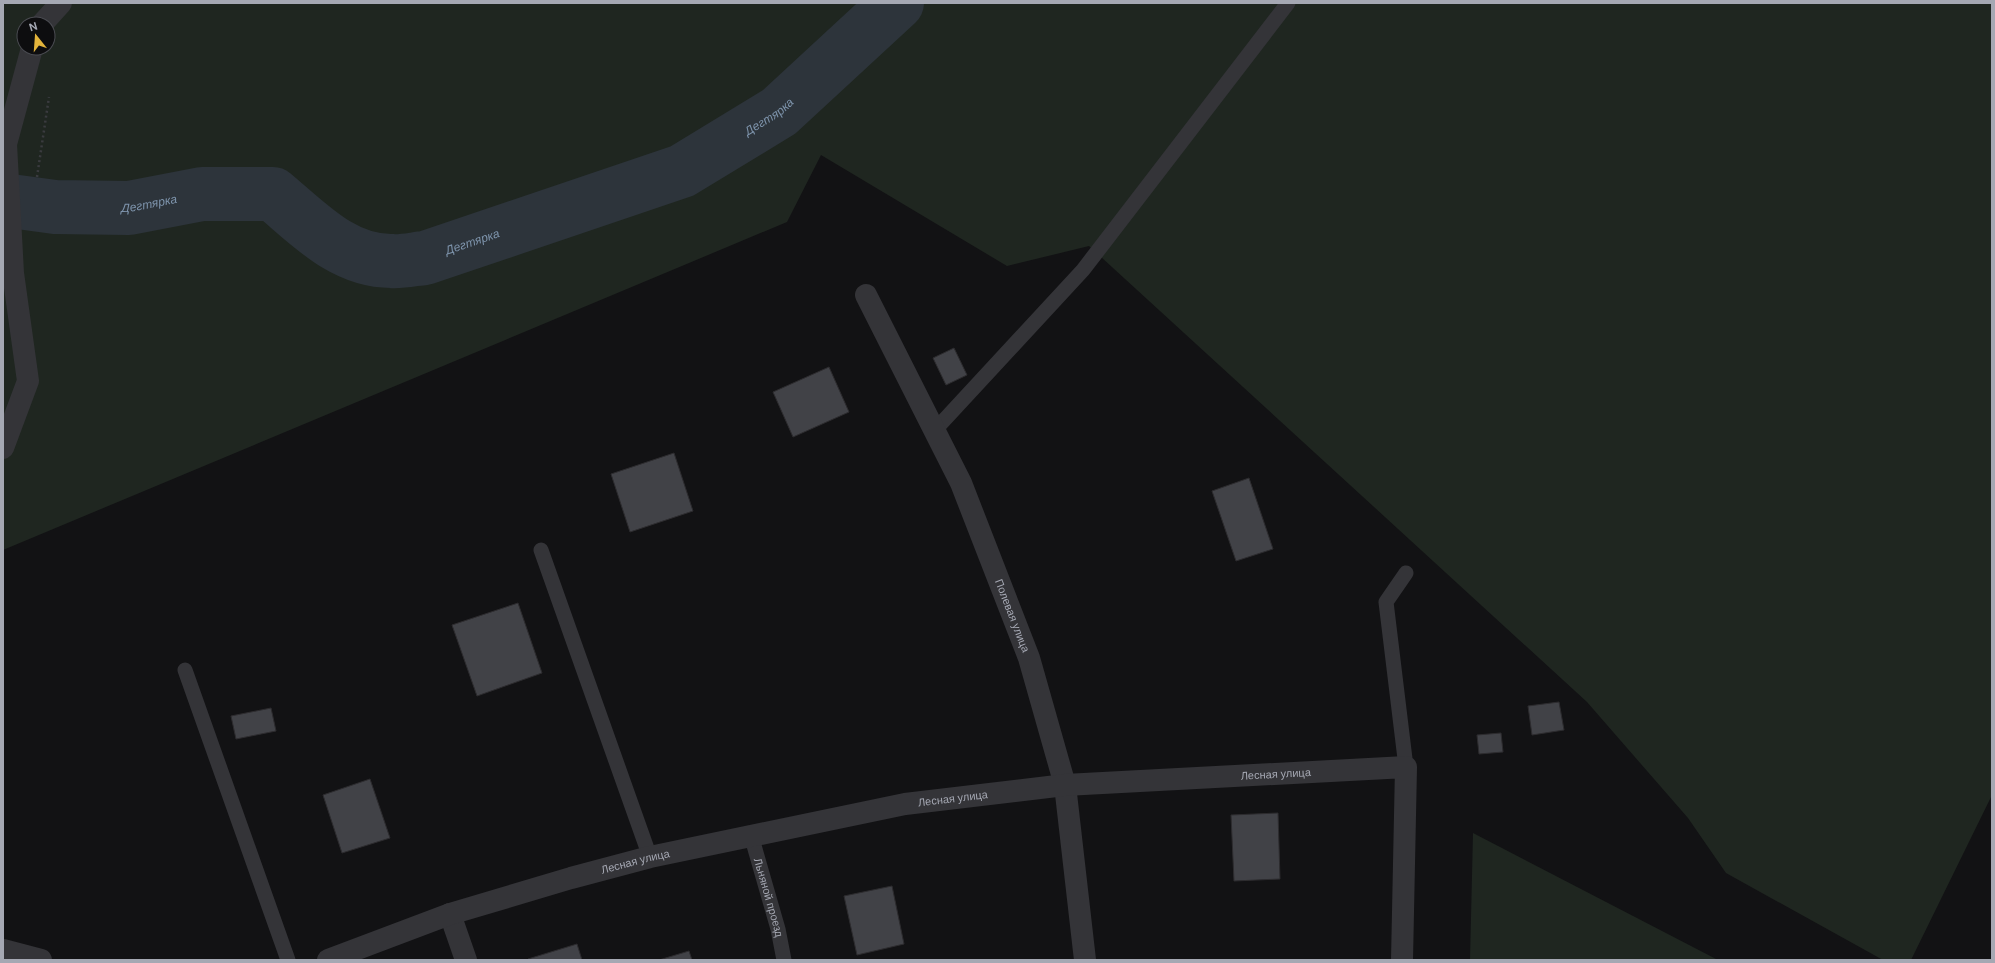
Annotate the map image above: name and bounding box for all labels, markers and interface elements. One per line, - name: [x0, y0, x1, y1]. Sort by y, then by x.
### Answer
- north arrow: [16, 16, 56, 56]
- text: N: [27, 19, 39, 34]
- water label: Дегтярка: [740, 94, 797, 140]
- water label: Дегтярка: [119, 191, 179, 216]
- water label: Дегтярка: [441, 225, 502, 259]
- street label: Полевая улица: [992, 577, 1033, 655]
- street label: Лесная улица: [1240, 765, 1312, 783]
- street label: Лесная улица: [917, 787, 989, 809]
- street label: Лесная улица: [599, 846, 672, 877]
- street label: Льняной проезд: [751, 856, 787, 939]

